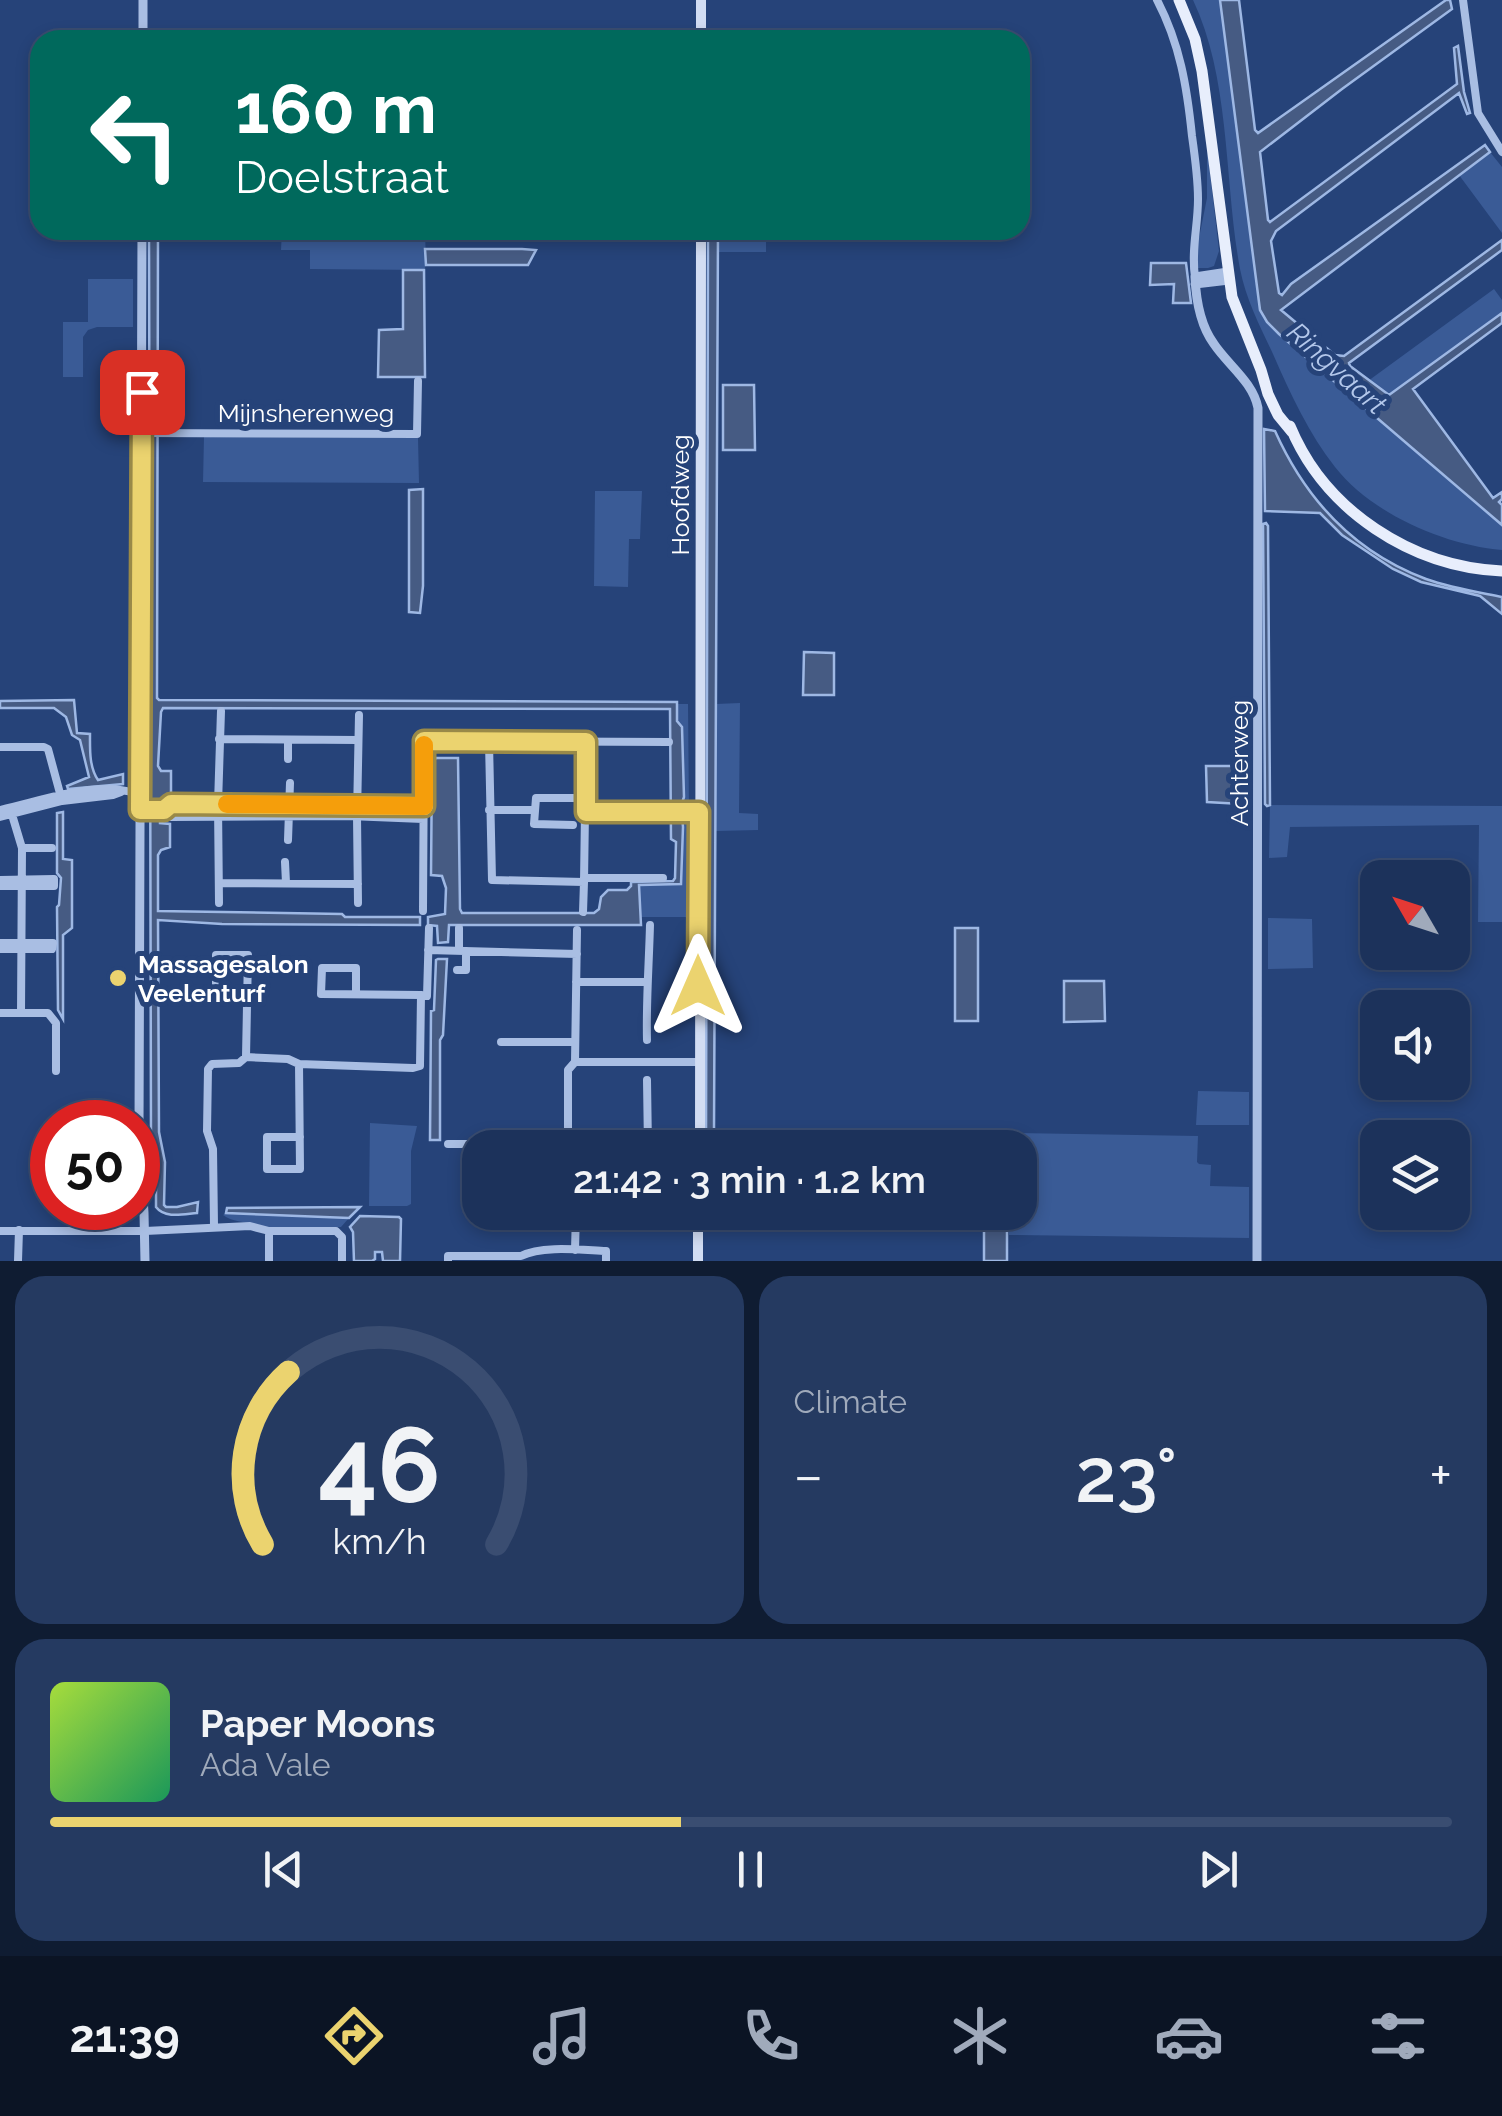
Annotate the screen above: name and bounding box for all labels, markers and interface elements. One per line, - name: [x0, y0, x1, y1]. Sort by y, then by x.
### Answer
- text: 160 m: [235, 67, 437, 149]
- icon: left: [70, 70, 200, 200]
- text: Doelstraat: [235, 151, 449, 204]
- water label: Ringvaart: [1281, 316, 1393, 422]
- pin: [100, 350, 185, 435]
- icon: arrive: [115, 365, 170, 420]
- street label: Mijnsherenweg: [218, 398, 394, 428]
- street label: Hoofdweg: [665, 434, 695, 556]
- street label: Achterweg: [1224, 700, 1254, 826]
- north arrow: [1360, 860, 1470, 970]
- map controls: [1360, 860, 1470, 1230]
- position arrow: [646, 934, 750, 1038]
- place label: Massagesalon Veelenturf: [138, 949, 309, 1008]
- marker: Massagesalon Veelenturf: [107, 967, 129, 989]
- button: sound: [1360, 990, 1470, 1100]
- speed limit sign: 50: [30, 1100, 160, 1230]
- button: layers: [1360, 1120, 1470, 1230]
- text: 21:42 · 3 min · 1.2 km: [573, 1157, 926, 1202]
- text: Climate: [794, 1383, 907, 1420]
- text: 46: [318, 1404, 441, 1526]
- text: 23°: [1075, 1431, 1177, 1520]
- text: −: [794, 1443, 823, 1508]
- text: +: [1429, 1443, 1452, 1508]
- text: km/h: [332, 1520, 426, 1562]
- text: Paper Moons: [200, 1701, 435, 1746]
- text: Ada Vale: [200, 1746, 331, 1783]
- icon: previous: [256, 1842, 311, 1897]
- icon: pause: [723, 1842, 778, 1897]
- icon: next: [1191, 1842, 1246, 1897]
- icon: directions: [319, 2001, 389, 2071]
- icon: music: [527, 2001, 597, 2071]
- icon: phone: [736, 2001, 806, 2071]
- icon: climate: [945, 2001, 1015, 2071]
- icon: car: [1154, 2001, 1224, 2071]
- icon: filters: [1363, 2001, 1433, 2071]
- text: 21:39: [69, 2010, 180, 2063]

